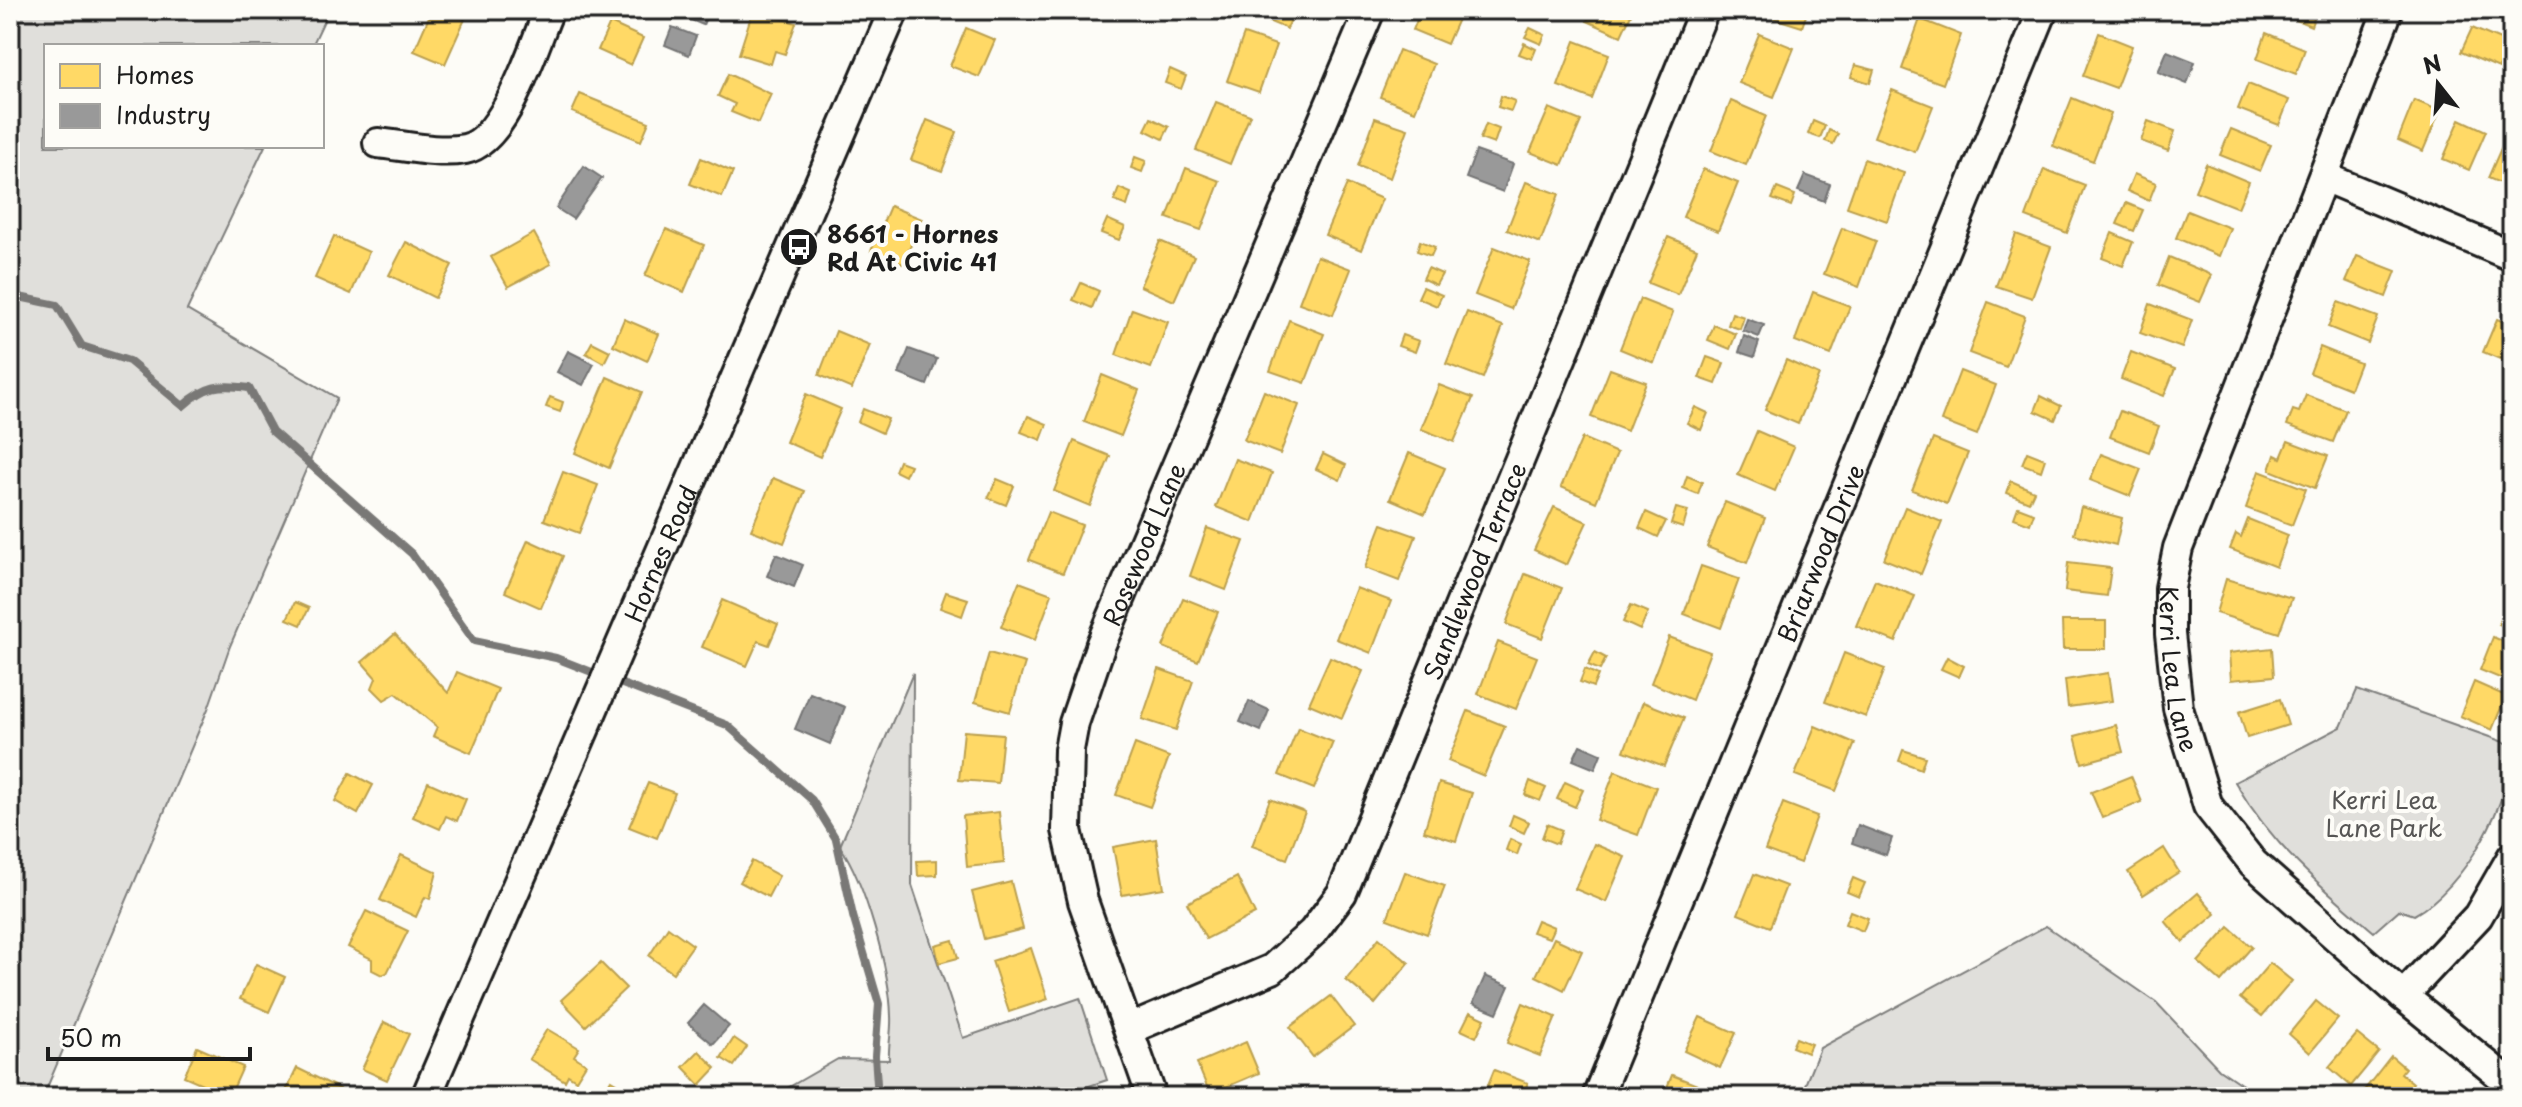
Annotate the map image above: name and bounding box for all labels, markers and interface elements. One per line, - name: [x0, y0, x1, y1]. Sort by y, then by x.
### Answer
- legend: [44, 44, 324, 148]
- north arrow: [2398, 44, 2478, 124]
- text: N: [2419, 45, 2445, 82]
- text: Homes: [116, 56, 194, 92]
- text: Industry: [116, 96, 211, 132]
- place label: 8661 - Hornes Rd At Civic 41: [827, 215, 998, 279]
- bus stop icon: 8661 - Hornes Rd At Civic 41: [778, 226, 820, 268]
- street label: Rosewood Lane: [1093, 457, 1194, 631]
- street label: Sandlewood Terrace: [1413, 457, 1535, 685]
- street label: Briarwood Drive: [1768, 459, 1873, 647]
- street label: Hornes Road: [615, 479, 705, 627]
- street label: Kerri Lea Lane: [2152, 586, 2208, 756]
- park label: Kerri Lea Lane Park: [2326, 781, 2442, 845]
- scale bar: [48, 1011, 250, 1061]
- text: 50 m: [60, 1019, 122, 1055]

